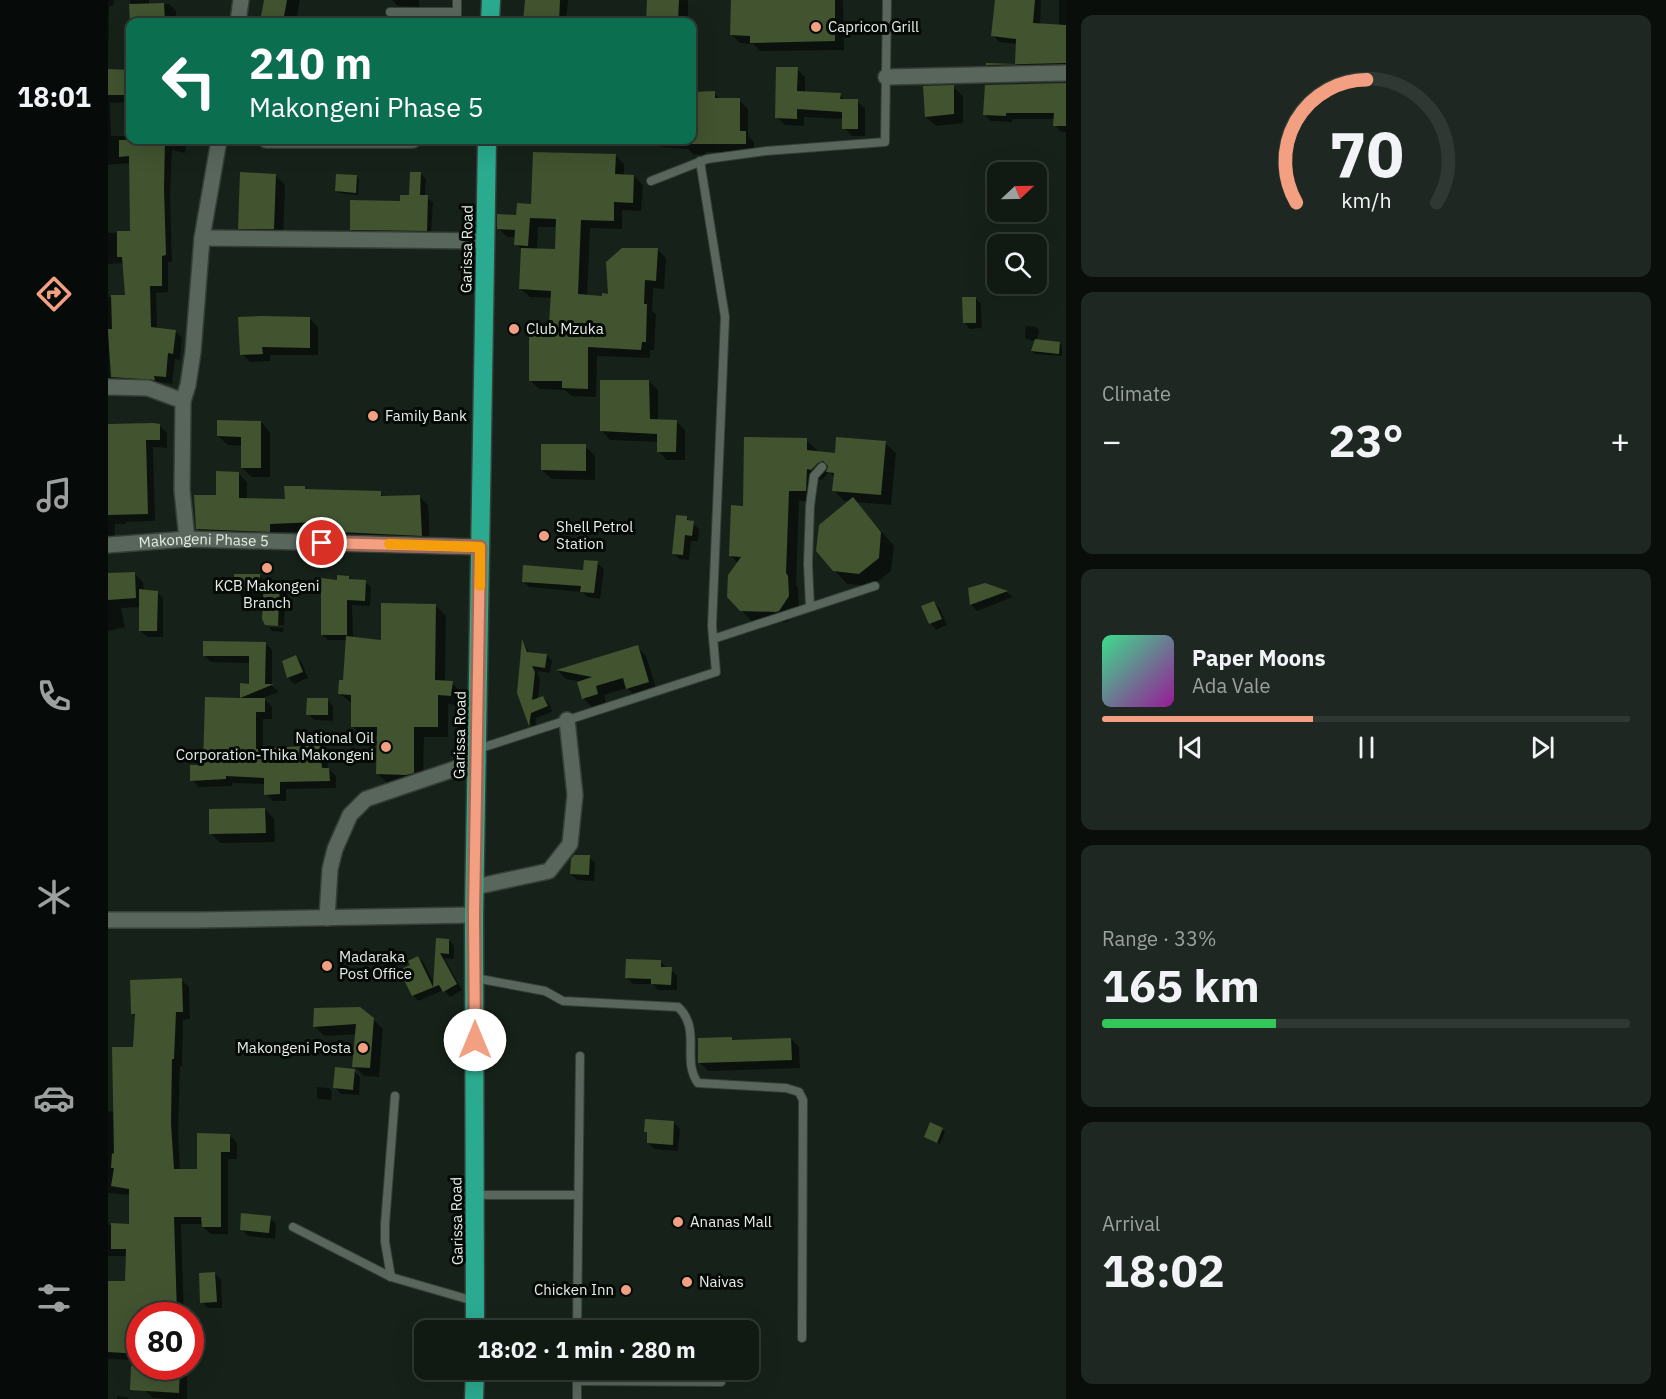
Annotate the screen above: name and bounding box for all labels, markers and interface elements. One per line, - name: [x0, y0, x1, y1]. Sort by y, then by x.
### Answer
- place label: Capricon Grill: [828, 17, 919, 36]
- marker: Capricon Grill: [809, 20, 823, 34]
- text: 210 m: [249, 36, 372, 91]
- icon: left: [150, 42, 228, 120]
- text: 18:01: [17, 79, 91, 114]
- text: Makongeni Phase 5: [249, 89, 484, 124]
- text: 70: [1329, 113, 1403, 194]
- north arrow: [987, 162, 1047, 222]
- map controls: [987, 162, 1047, 294]
- text: km/h: [1341, 186, 1391, 214]
- street label: Garissa Road: [456, 205, 477, 293]
- button: search: [987, 234, 1047, 294]
- icon: directions: [33, 273, 75, 315]
- place label: Club Mzuka: [526, 319, 604, 338]
- marker: Club Mzuka: [507, 322, 521, 336]
- text: Climate: [1102, 380, 1171, 407]
- place label: Family Bank: [385, 406, 467, 425]
- marker: Family Bank: [366, 409, 380, 423]
- text: 23°: [1328, 411, 1404, 469]
- text: −: [1102, 419, 1122, 462]
- text: +: [1610, 419, 1630, 462]
- icon: music: [33, 474, 75, 516]
- pin: [296, 517, 347, 568]
- place label: Shell Petrol Station: [556, 517, 633, 553]
- icon: arrive: [305, 526, 338, 559]
- street label: Makongeni Phase 5: [138, 529, 269, 552]
- marker: Shell Petrol Station: [537, 529, 551, 543]
- marker: KCB Makongeni Branch: [260, 561, 274, 575]
- place label: KCB Makongeni Branch: [215, 576, 319, 612]
- text: Paper Moons: [1192, 643, 1325, 672]
- text: Ada Vale: [1192, 672, 1271, 699]
- icon: phone: [33, 675, 75, 717]
- street label: Garissa Road: [449, 691, 470, 779]
- place label: National Oil Corporation-Thika Makongeni: [176, 728, 374, 764]
- icon: previous: [1174, 731, 1207, 764]
- icon: pause: [1350, 731, 1383, 764]
- icon: next: [1526, 731, 1559, 764]
- marker: National Oil Corporation-Thika Makongeni: [379, 740, 393, 754]
- icon: climate: [33, 876, 75, 918]
- text: Range · 33%: [1102, 925, 1217, 952]
- place label: Madaraka Post Office: [339, 947, 412, 983]
- text: 165 km: [1102, 956, 1260, 1014]
- marker: Madaraka Post Office: [320, 959, 334, 973]
- position arrow: [443, 1008, 507, 1072]
- place label: Makongeni Posta: [237, 1038, 351, 1057]
- marker: Makongeni Posta: [356, 1041, 370, 1055]
- icon: car: [33, 1077, 75, 1119]
- street label: Garissa Road: [446, 1177, 467, 1265]
- text: Arrival: [1102, 1210, 1160, 1237]
- place label: Ananas Mall: [690, 1212, 772, 1231]
- marker: Ananas Mall: [671, 1215, 685, 1229]
- text: 18:02: [1102, 1241, 1225, 1299]
- place label: Naivas: [699, 1272, 744, 1291]
- marker: Naivas: [680, 1275, 694, 1289]
- icon: filters: [33, 1277, 75, 1319]
- place label: Chicken Inn: [534, 1280, 614, 1299]
- marker: Chicken Inn: [619, 1283, 633, 1297]
- speed limit sign: 80: [126, 1302, 204, 1380]
- text: 18:02 · 1 min · 280 m: [477, 1335, 696, 1364]

